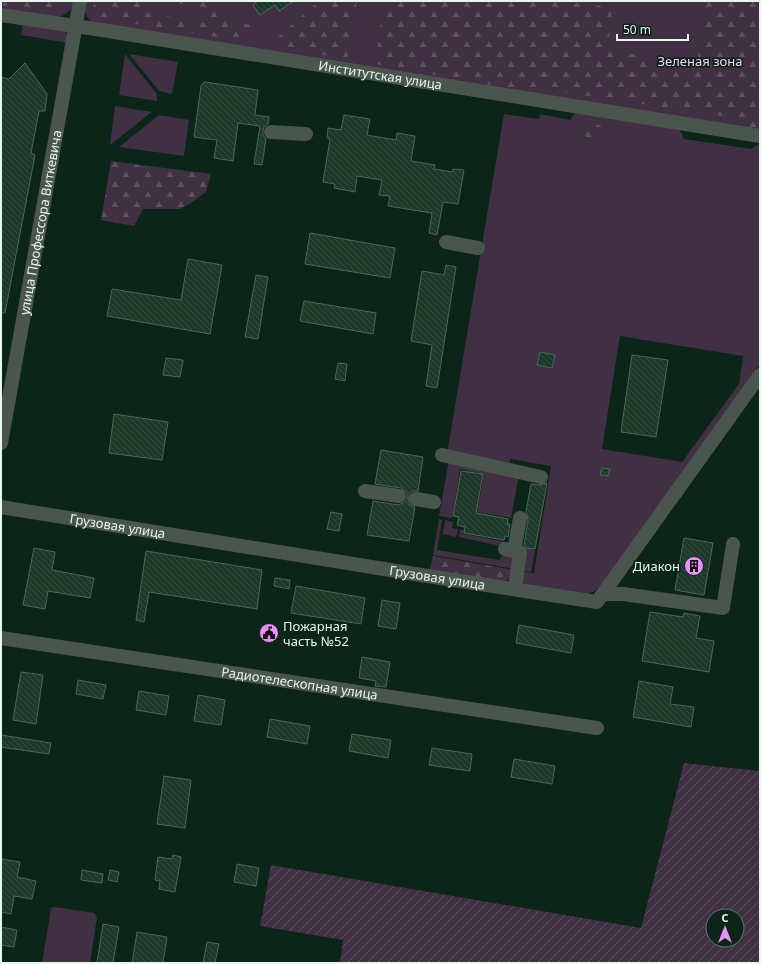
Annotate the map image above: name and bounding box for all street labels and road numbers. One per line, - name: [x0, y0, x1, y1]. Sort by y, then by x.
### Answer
- street label: Институтская улица: [317, 56, 443, 94]
- street label: улица Профессора Виткевича: [15, 128, 66, 317]
- street label: Грузовая улица: [68, 509, 167, 542]
- street label: Грузовая улица: [388, 561, 487, 594]
- street label: Радиотелескопная улица: [220, 662, 379, 704]

